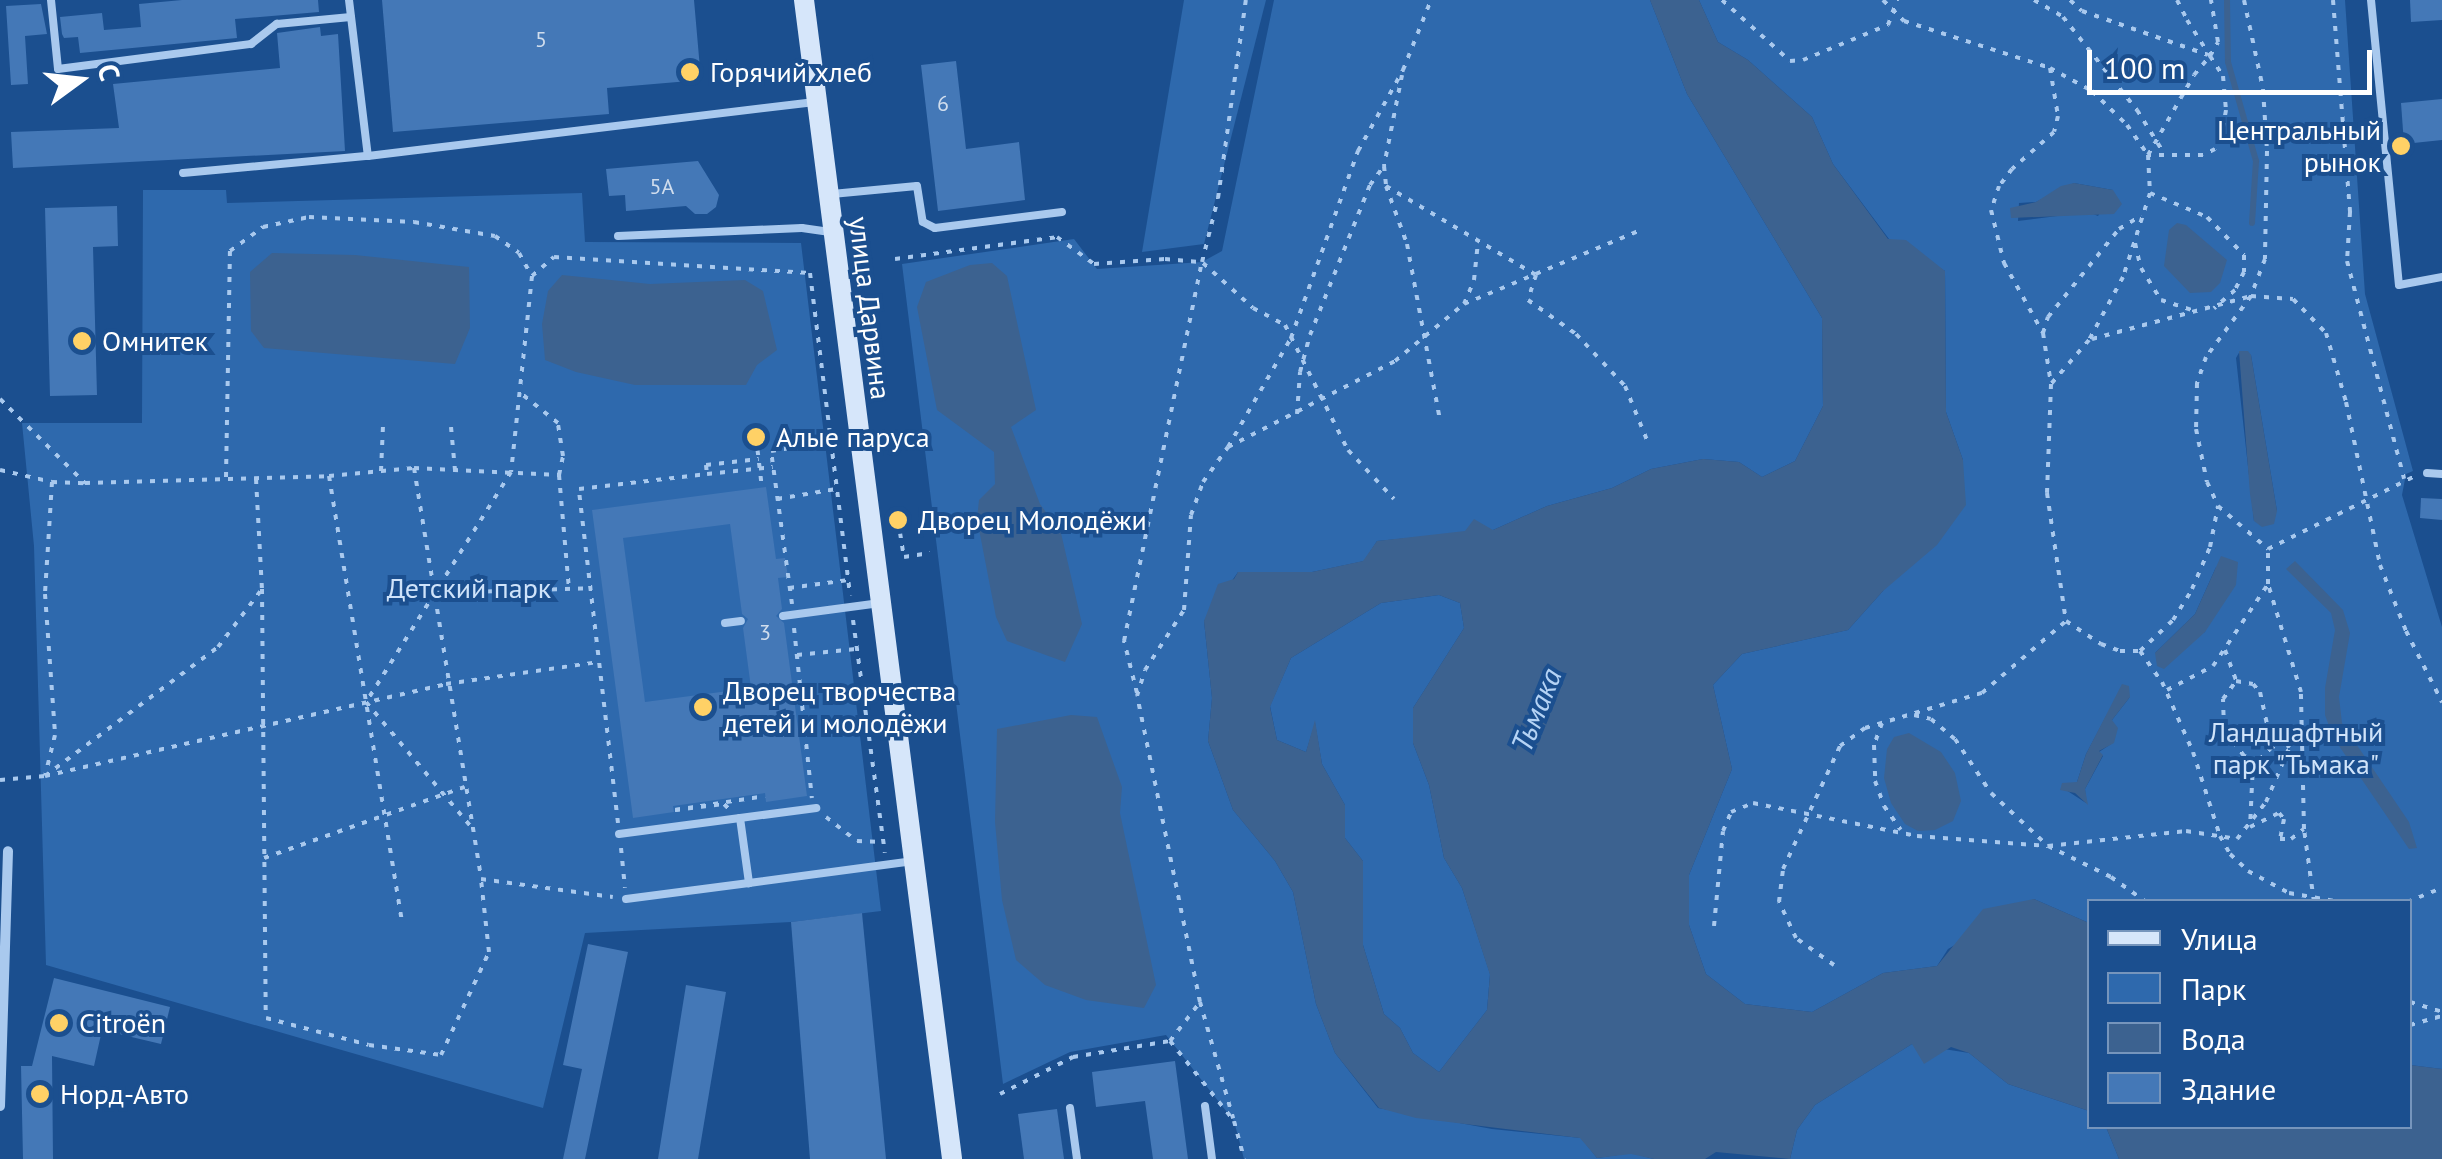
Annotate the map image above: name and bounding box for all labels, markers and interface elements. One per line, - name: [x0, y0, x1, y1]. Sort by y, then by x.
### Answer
- house number: 5: [535, 27, 547, 53]
- north arrow: [30, 30, 130, 130]
- scale bar: [2092, 30, 2377, 92]
- text: 100 m: [2104, 48, 2185, 87]
- place label: Горячий хлеб: [710, 55, 872, 89]
- text: С: [90, 60, 129, 84]
- marker: Горячий хлеб: [679, 61, 701, 83]
- house number: 6: [937, 91, 949, 117]
- place label: Центральный рынок: [2217, 113, 2381, 179]
- marker: Центральный рынок: [2390, 135, 2412, 157]
- house number: 5А: [650, 174, 674, 200]
- street label: улица Дарвина: [842, 214, 898, 402]
- place label: Омнитек: [102, 324, 208, 358]
- marker: Омнитек: [71, 330, 93, 352]
- place label: Алые паруса: [776, 420, 930, 454]
- marker: Алые паруса: [745, 426, 767, 448]
- place label: Дворец Молодёжи: [918, 503, 1147, 537]
- marker: Дворец Молодёжи: [887, 509, 909, 531]
- park label: Детский парк: [387, 571, 551, 605]
- house number: 3: [759, 620, 771, 646]
- water label: Тьмака: [1503, 663, 1569, 757]
- place label: Дворец творчества детей и молодёжи: [723, 674, 957, 740]
- marker: Дворец творчества детей и молодёжи: [692, 696, 714, 718]
- park label: Ландшафтный парк "Тьмака": [2209, 715, 2383, 781]
- legend: [2087, 899, 2412, 1129]
- text: Улица: [2181, 919, 2258, 958]
- text: Парк: [2181, 969, 2246, 1008]
- place label: Citroën: [79, 1006, 166, 1040]
- marker: Citroën: [48, 1012, 70, 1034]
- text: Вода: [2181, 1019, 2246, 1058]
- text: Здание: [2181, 1069, 2276, 1108]
- place label: Норд-Авто: [60, 1077, 189, 1111]
- marker: Норд-Авто: [29, 1083, 51, 1105]

